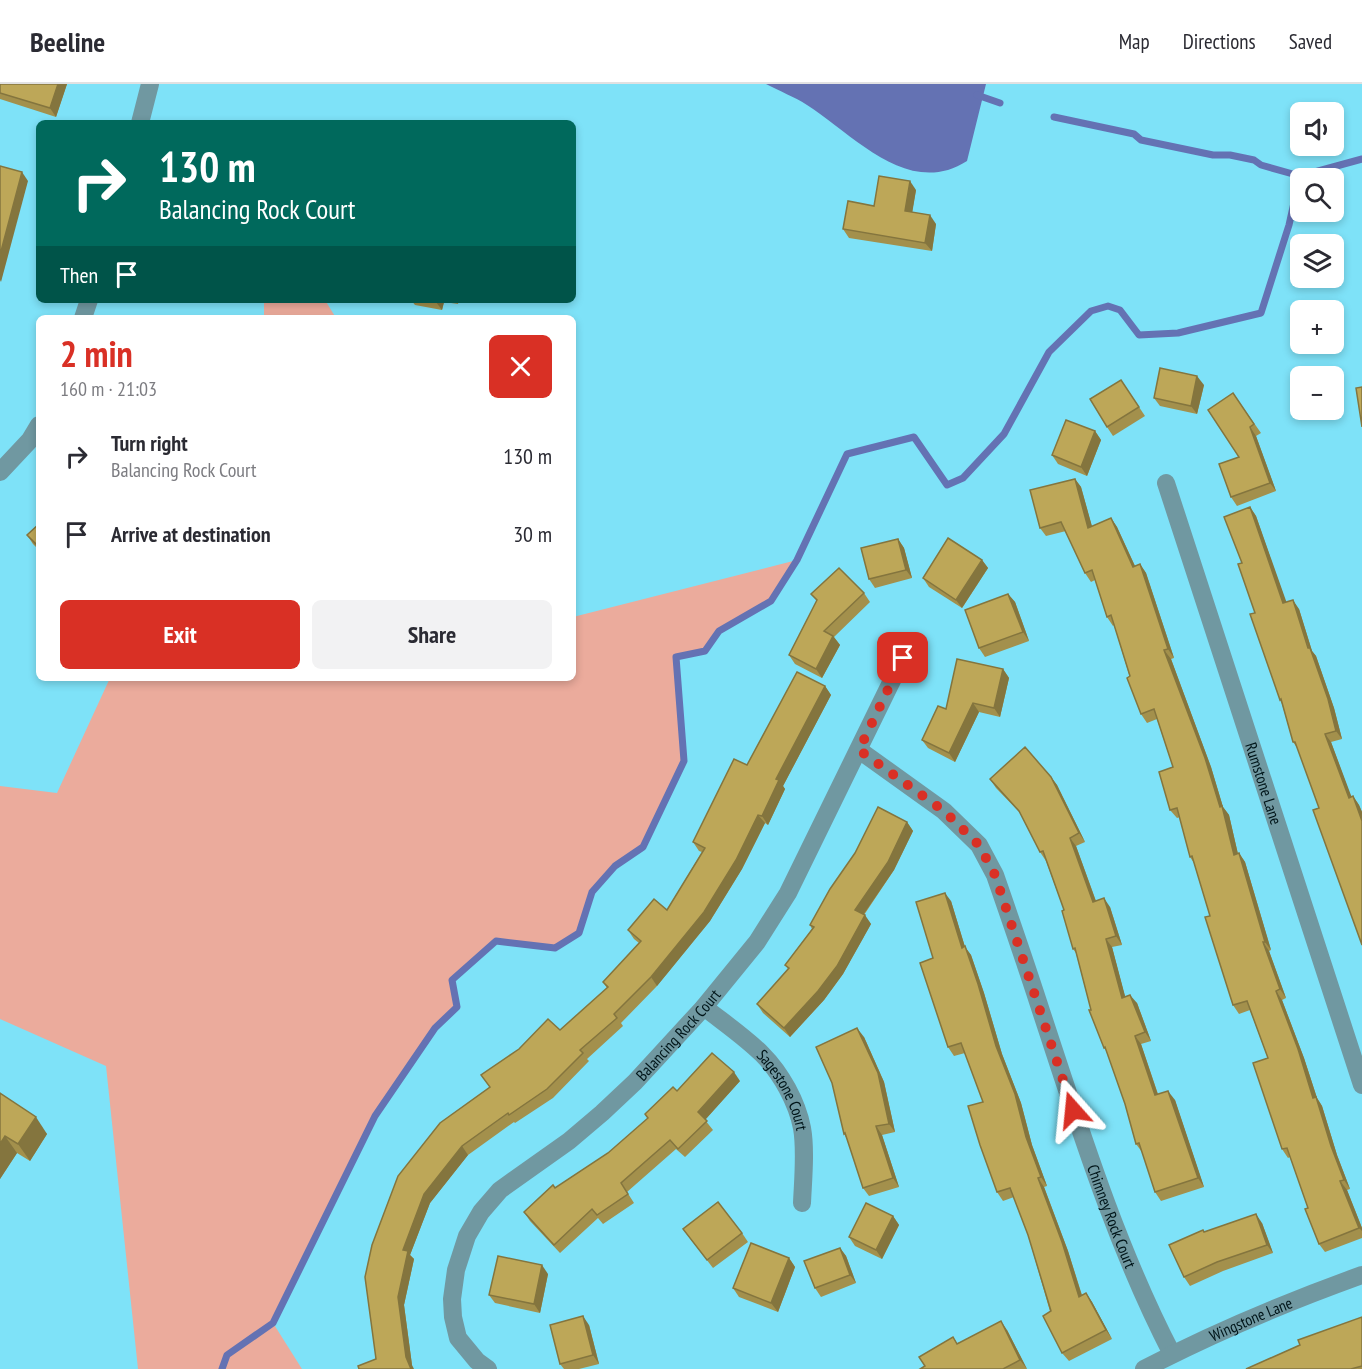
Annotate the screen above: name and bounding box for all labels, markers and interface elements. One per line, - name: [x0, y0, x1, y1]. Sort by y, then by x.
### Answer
- text: Beeline: [30, 23, 105, 60]
- text: Map: [1119, 28, 1150, 55]
- text: Directions: [1183, 28, 1256, 55]
- text: Saved: [1289, 28, 1332, 55]
- map controls: [1290, 102, 1344, 420]
- button: sound: [1290, 102, 1344, 156]
- text: 130 m: [159, 139, 256, 194]
- icon: right: [60, 144, 138, 222]
- button: search: [1290, 168, 1344, 222]
- text: Balancing Rock Court: [159, 192, 355, 226]
- button: layers: [1290, 234, 1344, 288]
- icon: arrive: [110, 258, 143, 291]
- text: Then: [60, 261, 98, 289]
- button: +: [1290, 300, 1344, 354]
- text: 2 min: [60, 330, 133, 377]
- button: close: [489, 335, 552, 398]
- button: −: [1290, 366, 1344, 420]
- text: 160 m · 21:03: [60, 376, 157, 402]
- text: Turn right: [111, 429, 188, 457]
- icon: right: [60, 440, 93, 473]
- text: 130 m: [503, 442, 552, 470]
- text: Balancing Rock Court: [111, 457, 256, 483]
- icon: arrive: [60, 518, 93, 551]
- text: Arrive at destination: [111, 520, 271, 548]
- text: 30 m: [513, 520, 552, 548]
- button: Exit: [60, 600, 300, 669]
- button: Share: [312, 600, 552, 669]
- pin: [877, 632, 928, 683]
- icon: arrive: [886, 641, 919, 674]
- street label: Rumstone Lane: [1241, 740, 1287, 827]
- street label: Balancing Rock Court: [631, 985, 725, 1085]
- street label: Sagestone Court: [753, 1045, 812, 1133]
- position arrow: [1041, 1078, 1105, 1142]
- street label: Chimney Rock Court: [1083, 1162, 1141, 1272]
- street label: Wingstone Lane: [1206, 1292, 1295, 1346]

